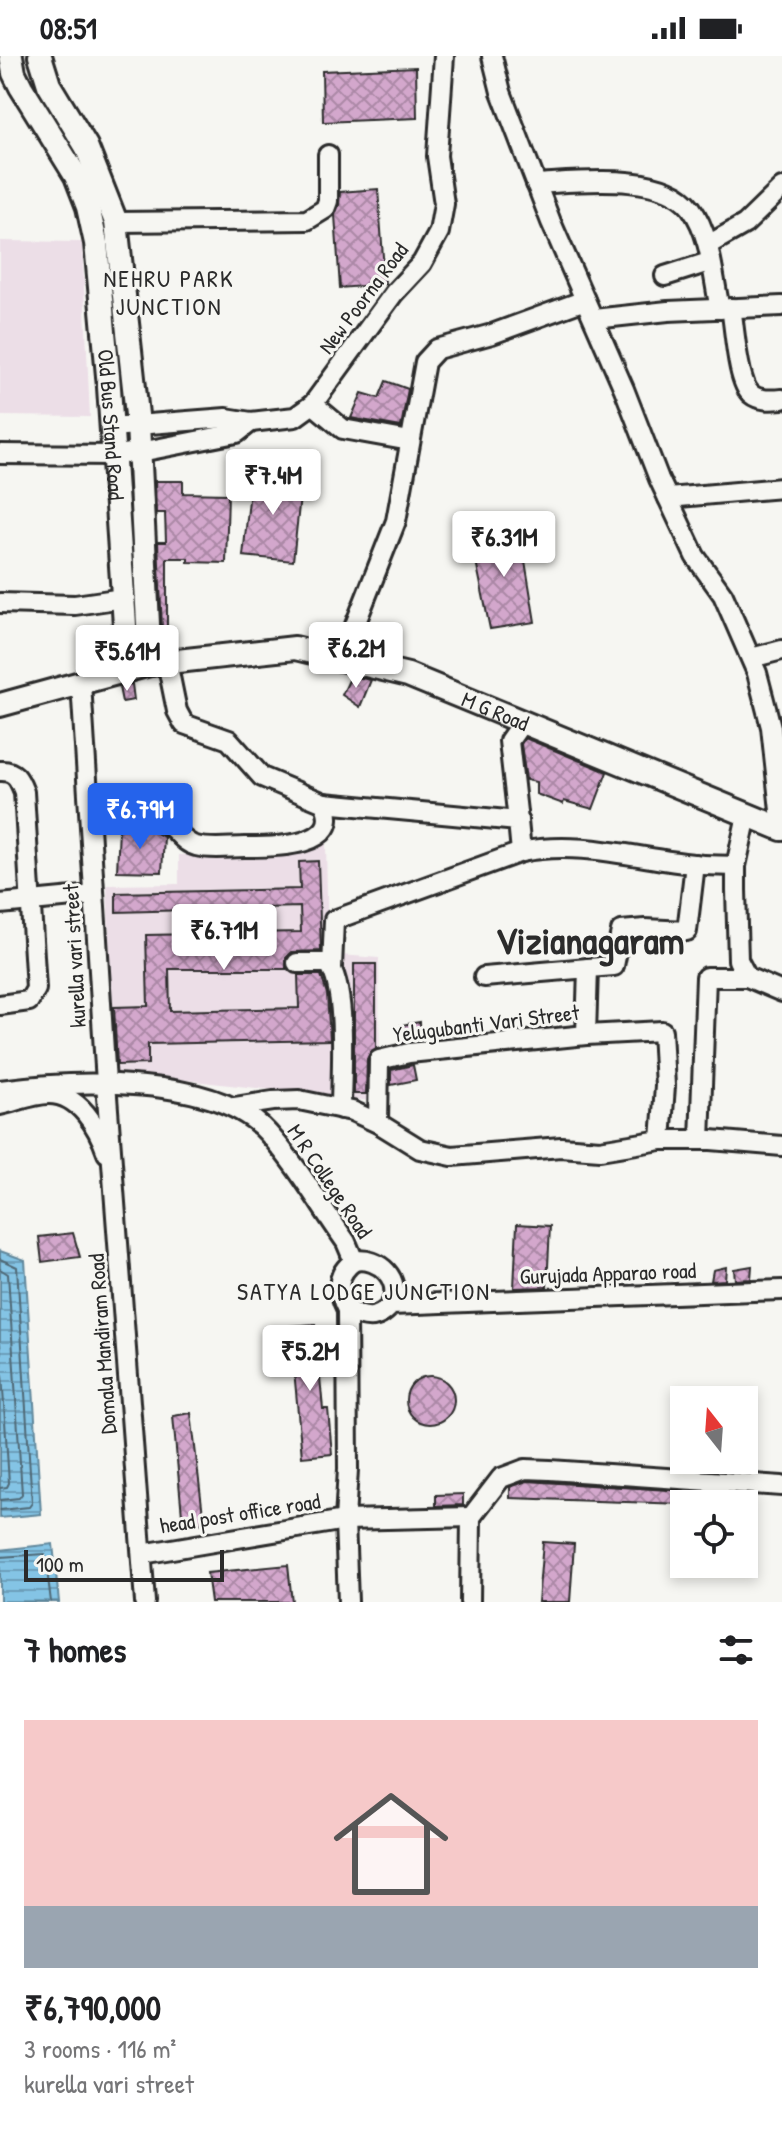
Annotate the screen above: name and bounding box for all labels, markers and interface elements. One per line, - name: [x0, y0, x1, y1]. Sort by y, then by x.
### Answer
- text: 08:51: [40, 8, 97, 48]
- street label: New Poorna Road: [311, 236, 415, 360]
- district label: NEHRU PARK JUNCTION: [104, 262, 234, 322]
- street label: Old Bus Stand Road: [91, 348, 132, 502]
- pin: ₹7.4M: [217, 449, 329, 517]
- text: ₹7.4M: [244, 457, 302, 492]
- pin: ₹6.31M: [439, 511, 569, 579]
- text: ₹6.31M: [470, 519, 538, 554]
- pin: ₹6.2M: [300, 622, 412, 690]
- pin: ₹5.61M: [62, 625, 192, 693]
- text: ₹6.2M: [327, 630, 385, 665]
- text: ₹5.61M: [94, 633, 160, 668]
- street label: M G Road: [457, 684, 534, 738]
- pin: ₹6.79M: [75, 783, 205, 851]
- text: ₹6.79M: [106, 791, 174, 826]
- street label: kurella vari street: [55, 883, 93, 1029]
- pin: ₹6.71M: [159, 904, 289, 972]
- text: ₹6.71M: [190, 912, 258, 947]
- district label: Vizianagaram: [496, 914, 684, 967]
- street label: Yelugubanti Vari Street: [391, 997, 581, 1049]
- street label: M R College Road: [281, 1118, 380, 1244]
- street label: Domala Mandiram Road: [81, 1252, 123, 1435]
- street label: Gurujada Apparao road: [519, 1255, 697, 1291]
- district label: SATYA LODGE JUNCTION: [237, 1275, 491, 1307]
- pin: ₹5.2M: [254, 1325, 366, 1393]
- text: ₹5.2M: [280, 1333, 340, 1368]
- north arrow: [670, 1386, 758, 1474]
- map controls: [670, 1386, 758, 1578]
- street label: head post office road: [158, 1485, 323, 1540]
- button: locate: [670, 1490, 758, 1578]
- scale bar: [24, 1546, 224, 1582]
- text: 100 m: [36, 1549, 84, 1579]
- text: 7 homes: [24, 1627, 126, 1673]
- icon: filters: [714, 1628, 758, 1672]
- icon: home: [319, 1772, 463, 1916]
- text: ₹6,790,000: [24, 1985, 161, 2031]
- text: 3 rooms · 116 m²: [24, 2031, 176, 2066]
- text: kurella vari street: [24, 2066, 194, 2101]

